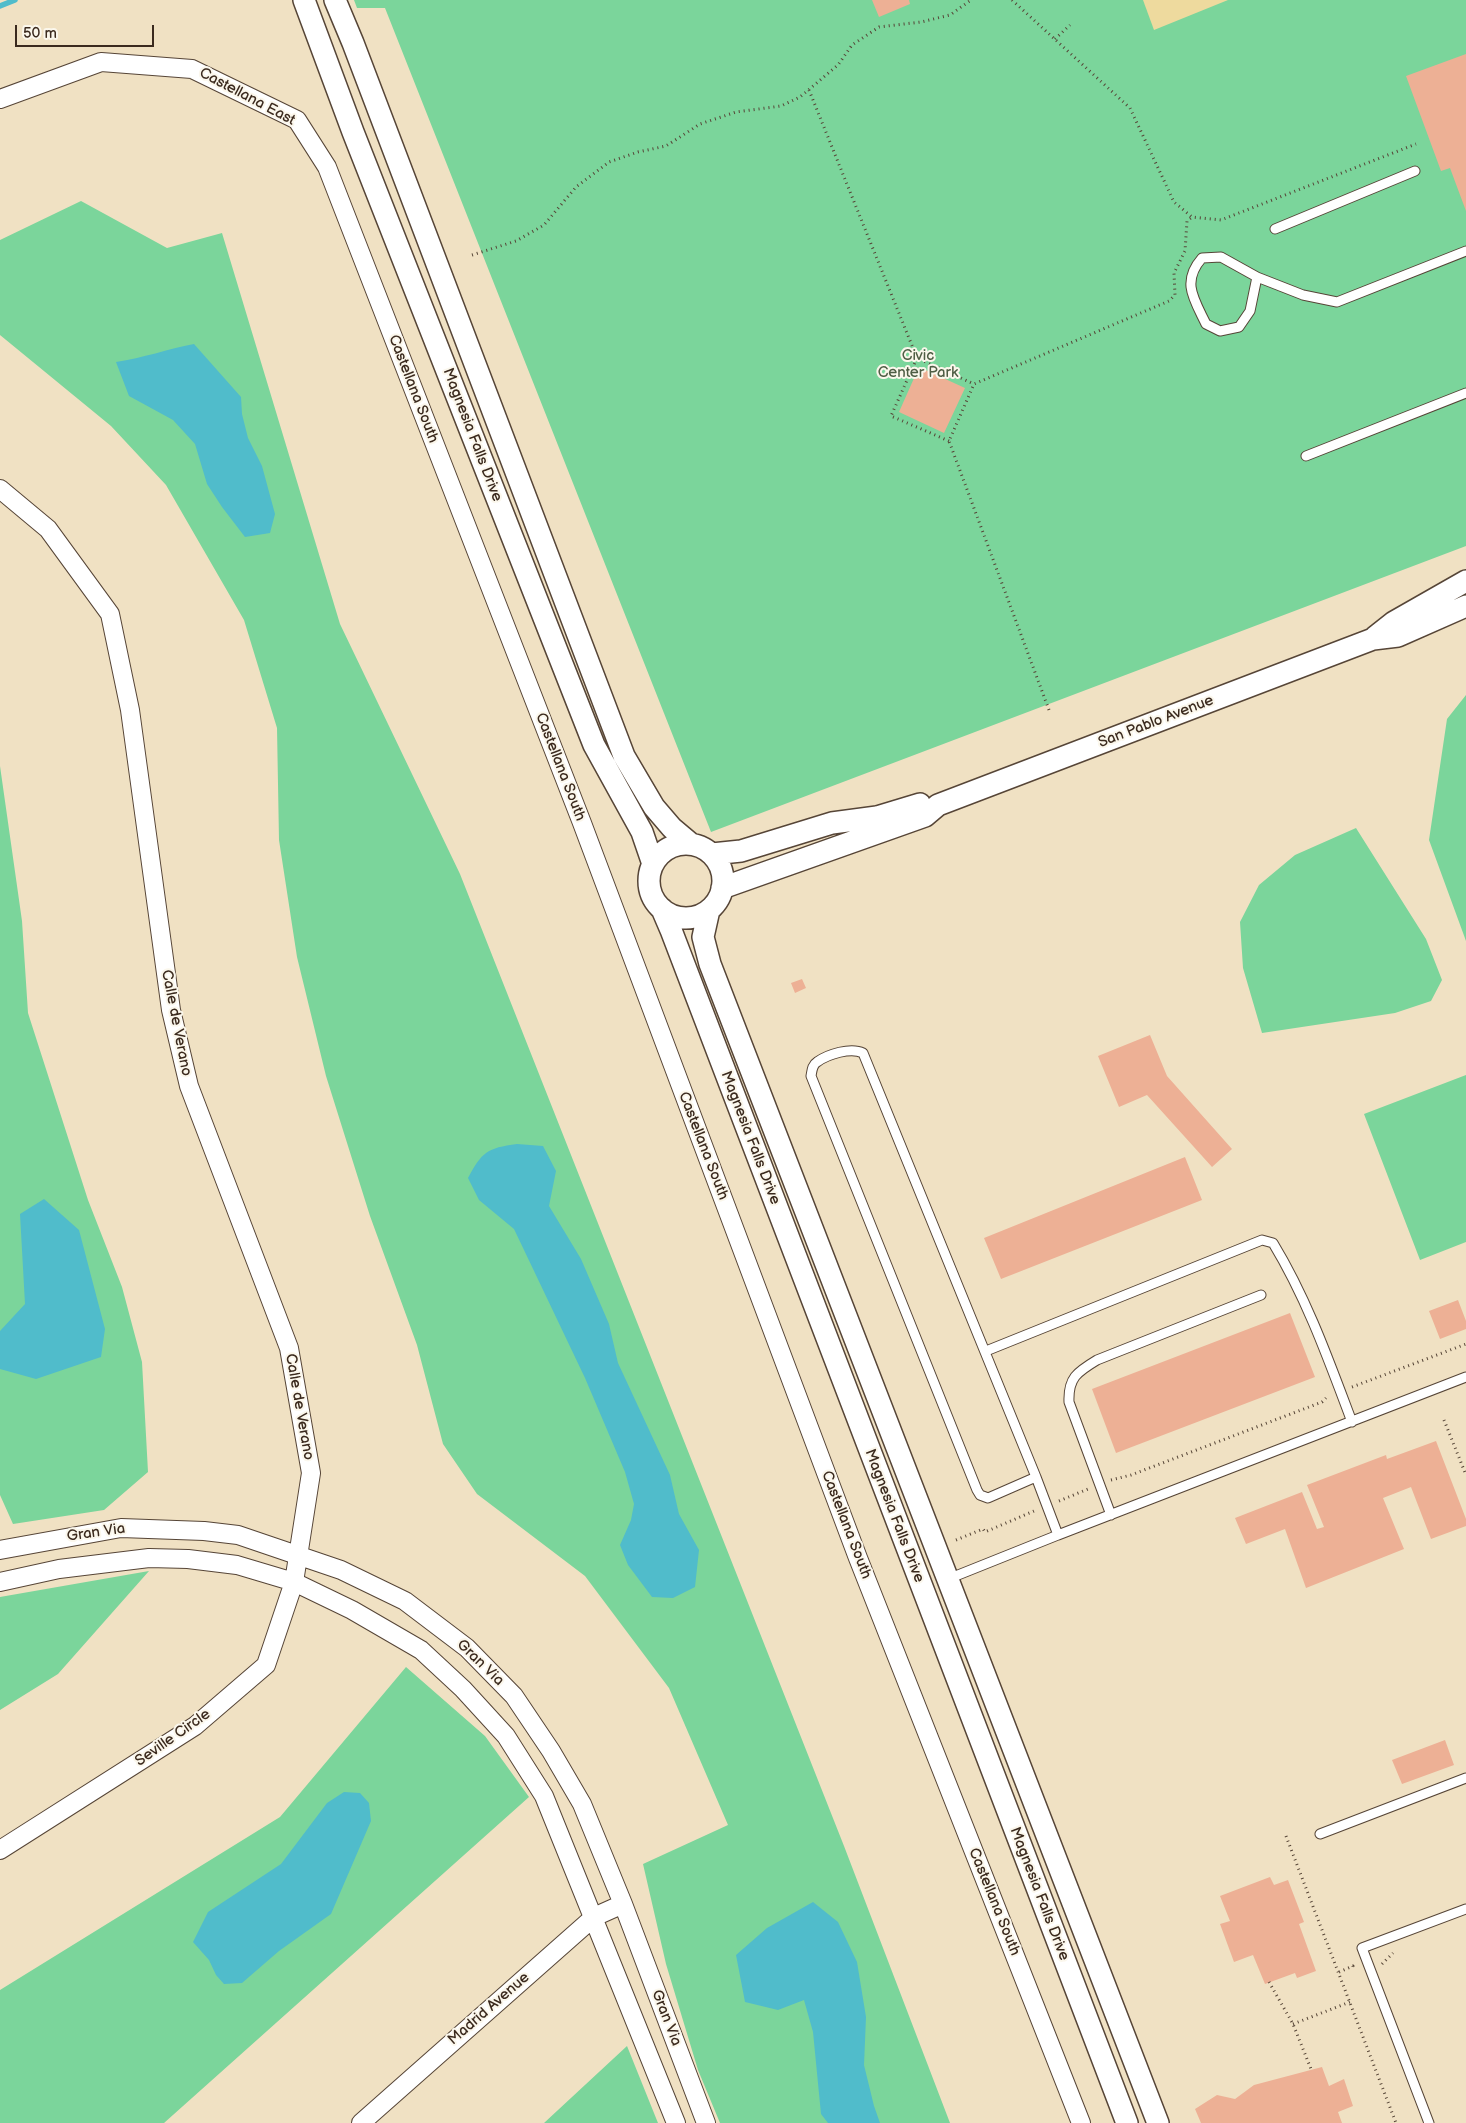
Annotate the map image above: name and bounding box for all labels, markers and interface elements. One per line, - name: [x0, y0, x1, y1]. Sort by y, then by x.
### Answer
- scale bar: [18, 15, 156, 47]
- text: 50 m: [23, 24, 57, 43]
- street label: Castellana East: [196, 64, 298, 130]
- street label: Castellana South: [384, 332, 442, 446]
- park label: Civic Center Park: [878, 347, 958, 382]
- street label: Magnesia Falls Drive: [438, 366, 506, 504]
- street label: San Pablo Avenue: [1096, 692, 1216, 752]
- street label: Castellana South: [531, 710, 589, 824]
- street label: Calle de Verano: [157, 968, 195, 1078]
- street label: Magnesia Falls Drive: [716, 1069, 784, 1207]
- street label: Castellana South: [674, 1089, 732, 1203]
- street label: Calle de Verano: [281, 1352, 317, 1462]
- street label: Magnesia Falls Drive: [860, 1447, 928, 1585]
- street label: Castellana South: [817, 1468, 875, 1582]
- street label: Gran Via: [66, 1520, 126, 1546]
- street label: Gran Via: [453, 1636, 507, 1690]
- street label: Seville Circle: [132, 1706, 214, 1770]
- street label: Magnesia Falls Drive: [1005, 1825, 1073, 1963]
- street label: Castellana South: [964, 1846, 1024, 1958]
- street label: Madrid Avenue: [445, 1969, 533, 2049]
- street label: Gran Via: [647, 1987, 685, 2049]

